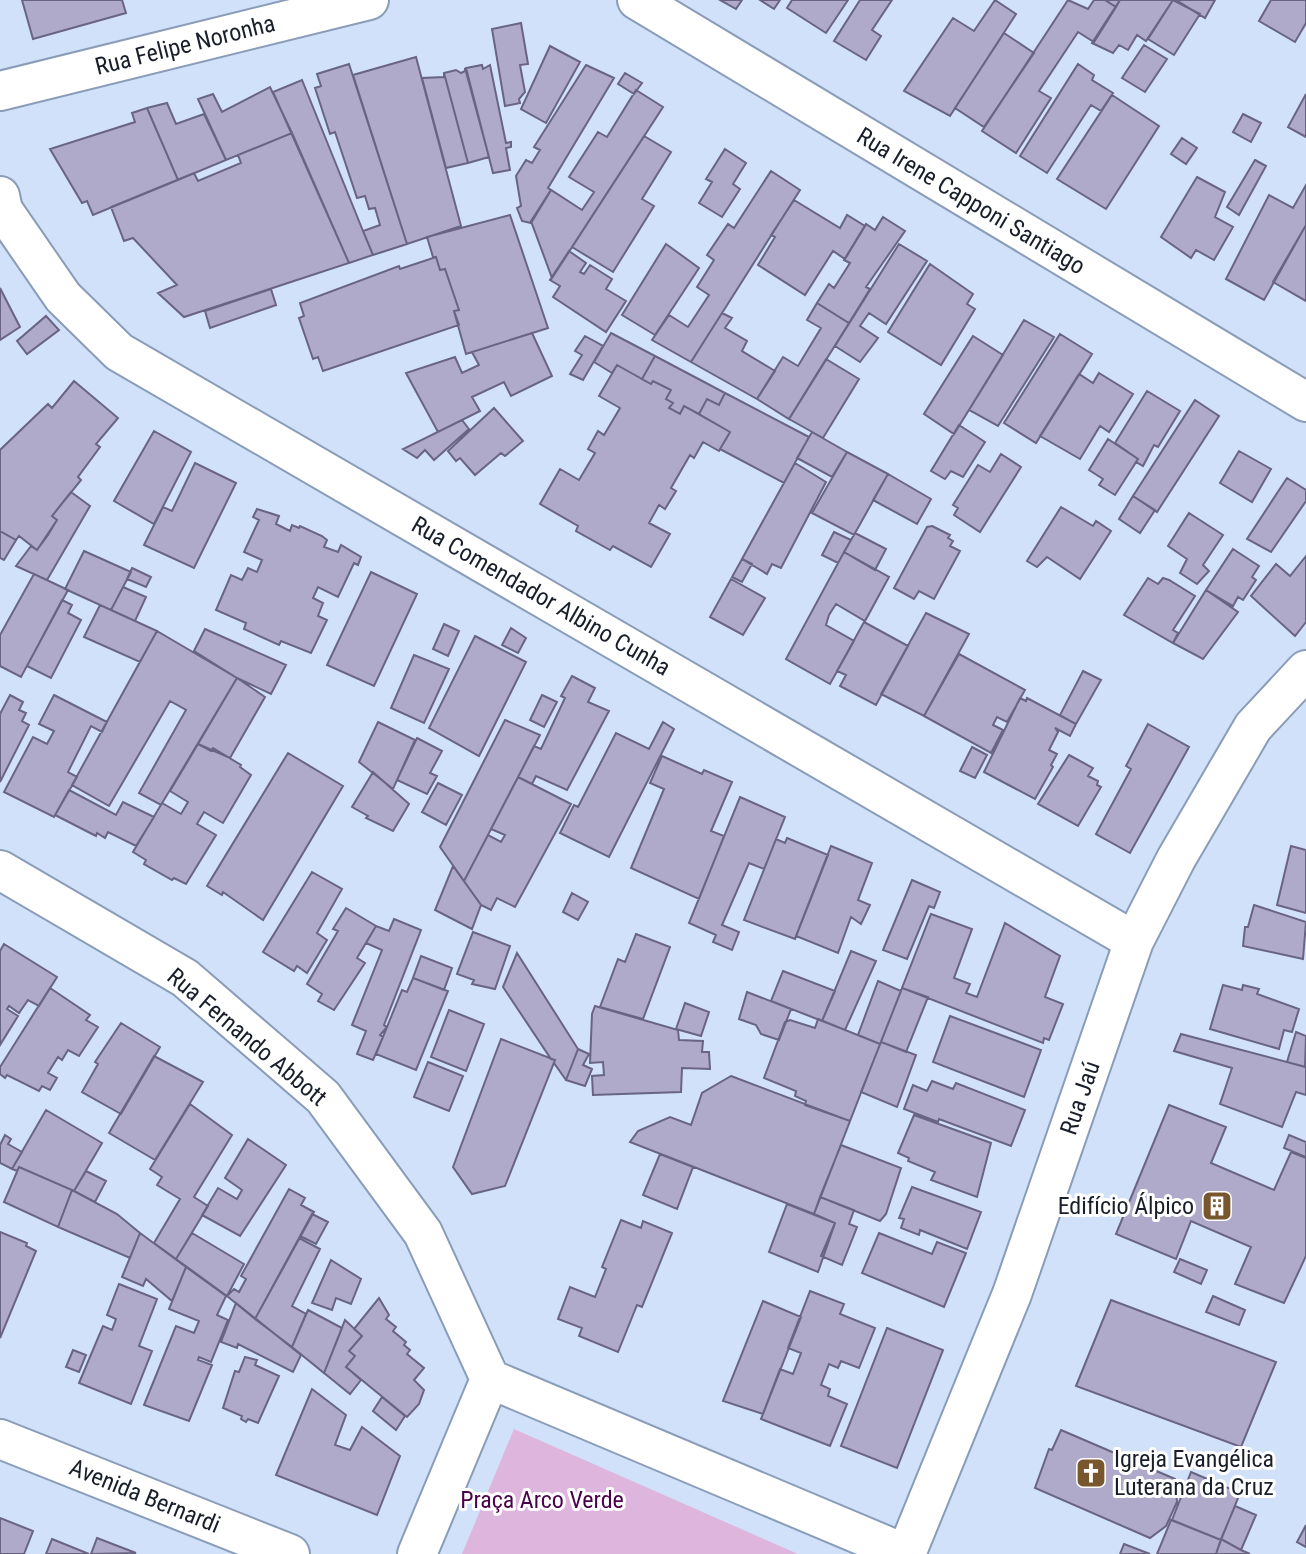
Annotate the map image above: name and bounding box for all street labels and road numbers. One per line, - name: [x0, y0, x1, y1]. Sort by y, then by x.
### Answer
- street label: Rua Felipe Noronha: [92, 9, 278, 81]
- street label: Rua Irene Capponi Santiago: [852, 122, 1090, 280]
- street label: Rua Comendador Albino Cunha: [407, 510, 675, 682]
- street label: Rua Fernando Abbott: [162, 962, 332, 1112]
- street label: Rua Jaú: [1054, 1057, 1106, 1139]
- street label: Avenida Bernardi: [66, 1453, 224, 1539]

